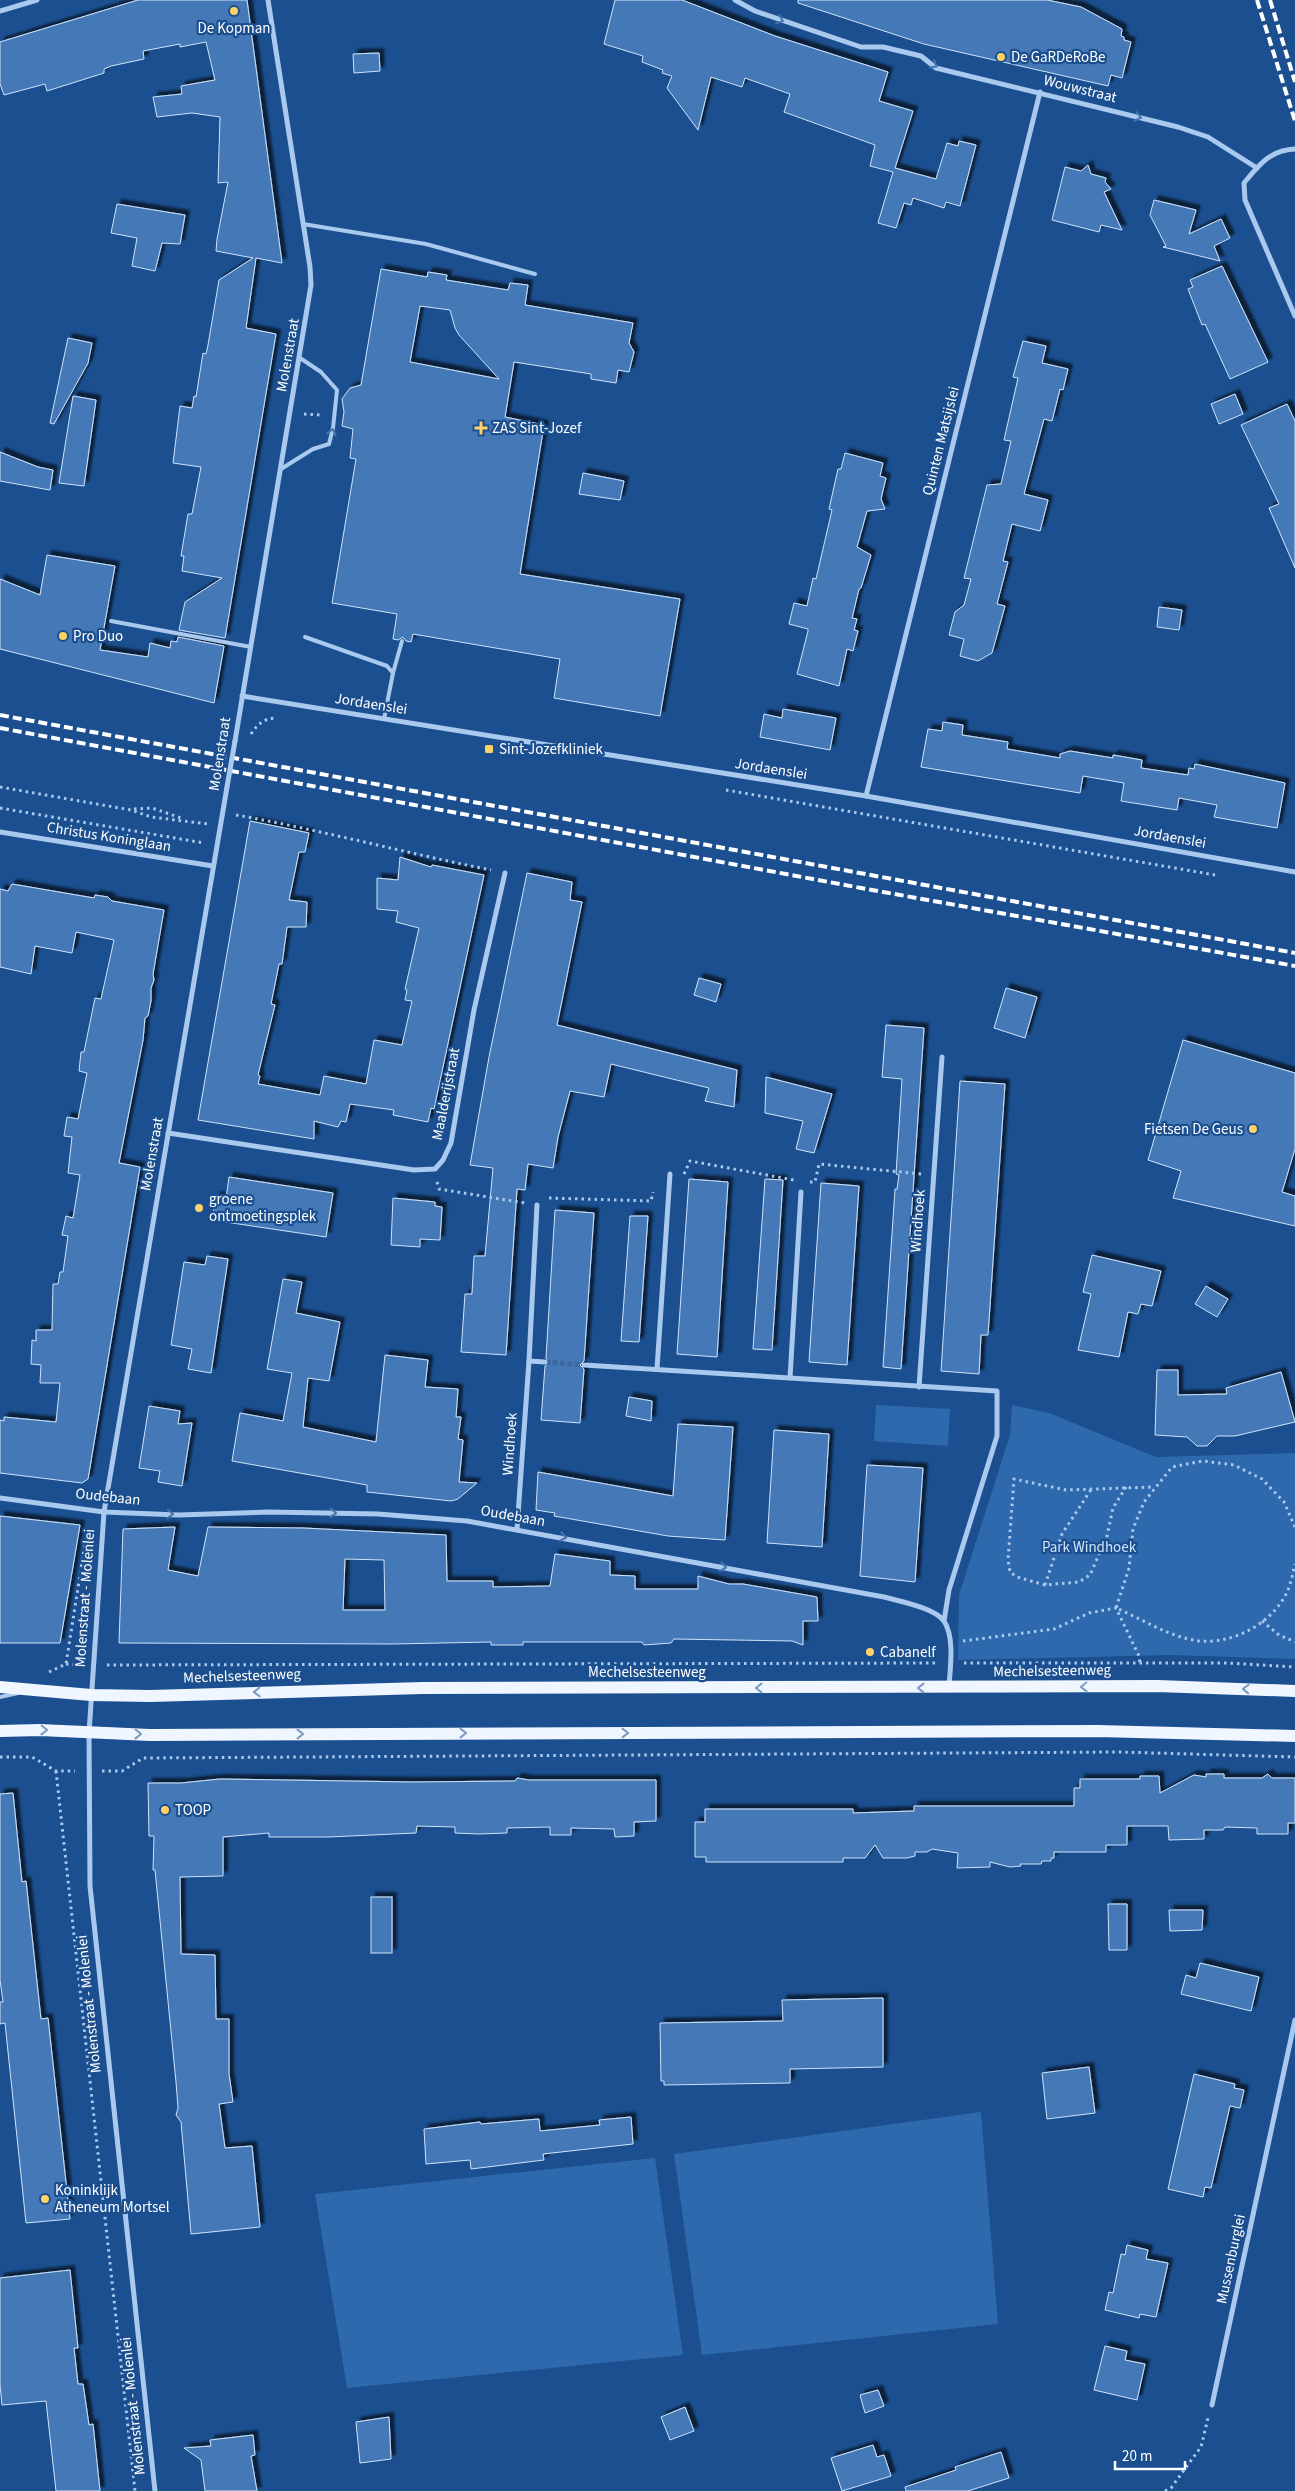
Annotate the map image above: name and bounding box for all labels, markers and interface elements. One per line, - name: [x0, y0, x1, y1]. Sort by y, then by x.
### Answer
- marker: De Kopman: [228, 5, 240, 17]
- one-way arrow: [775, 14, 783, 24]
- place label: De Kopman: [198, 18, 270, 39]
- place label: De GaRDeRoBe: [1011, 47, 1105, 68]
- marker: De GaRDeRoBe: [995, 51, 1007, 63]
- one-way arrow: [928, 59, 937, 69]
- street label: Wouwstraat: [1041, 70, 1119, 108]
- one-way arrow: [1133, 111, 1142, 122]
- street label: Molenstraat: [271, 317, 305, 393]
- street label: Quinten Matsijslei: [917, 384, 965, 498]
- place label: ZAS Sint-Jozef: [492, 418, 582, 439]
- marker: ZAS Sint-Jozef: [474, 421, 488, 435]
- one-way arrow: [326, 428, 336, 437]
- place label: Pro Duo: [73, 626, 123, 647]
- marker: Pro Duo: [57, 630, 69, 642]
- street label: Jordaenslei: [333, 688, 409, 720]
- street label: Molenstraat: [204, 716, 236, 792]
- place label: Sint-Jozefkliniek: [499, 739, 603, 760]
- marker: Sint-Jozefkliniek: [483, 743, 495, 755]
- street label: Jordaenslei: [733, 753, 809, 785]
- street label: Christus Koninglaan: [45, 817, 173, 857]
- street label: Jordaenslei: [1132, 820, 1208, 854]
- street label: Maalderijstraat: [427, 1046, 465, 1142]
- street label: Molenstraat: [135, 1116, 169, 1192]
- place label: Fietsen De Geus: [1144, 1119, 1243, 1140]
- marker: Fietsen De Geus: [1247, 1123, 1259, 1135]
- street label: Windhoek: [905, 1188, 931, 1253]
- place label: groene ontmoetingsplek: [209, 1189, 317, 1227]
- marker: groene ontmoetingsplek: [193, 1202, 205, 1214]
- street label: Windhoek: [497, 1411, 523, 1476]
- street label: Oudebaan: [74, 1483, 142, 1511]
- street label: Oudebaan: [479, 1500, 547, 1532]
- one-way arrow: [329, 1508, 337, 1518]
- one-way arrow: [166, 1509, 174, 1520]
- street label: Molenstraat - Molenlei: [70, 1528, 100, 1668]
- one-way arrow: [559, 1532, 568, 1542]
- park label: Park Windhoek: [1042, 1537, 1137, 1558]
- one-way arrow: [719, 1561, 728, 1571]
- place label: Cabanelf: [880, 1642, 936, 1663]
- marker: Cabanelf: [864, 1646, 876, 1658]
- street label: Mechelsesteenweg: [993, 1659, 1112, 1683]
- street label: Mechelsesteenweg: [588, 1662, 706, 1683]
- street label: Mechelsesteenweg: [183, 1663, 302, 1689]
- one-way arrow: [1080, 1682, 1088, 1692]
- one-way arrow: [755, 1683, 762, 1693]
- one-way arrow: [917, 1683, 925, 1693]
- one-way arrow: [1242, 1684, 1250, 1694]
- one-way arrow: [252, 1687, 260, 1698]
- one-way arrow: [41, 1725, 49, 1735]
- one-way arrow: [459, 1728, 467, 1738]
- one-way arrow: [622, 1728, 629, 1738]
- one-way arrow: [134, 1729, 142, 1739]
- one-way arrow: [296, 1729, 304, 1739]
- place label: TOOP: [175, 1800, 211, 1821]
- marker: TOOP: [159, 1804, 171, 1816]
- street label: Molenstraat - Molenlei: [71, 1934, 107, 2074]
- place label: Koninklijk Atheneum Mortsel: [55, 2180, 170, 2218]
- marker: Koninklijk Atheneum Mortsel: [39, 2193, 51, 2205]
- street label: Mussenburglei: [1211, 2212, 1251, 2306]
- street label: Molenstraat - Molenlei: [115, 2336, 151, 2476]
- scale bar: [1115, 2438, 1185, 2470]
- text: 20 m: [1122, 2446, 1152, 2467]

